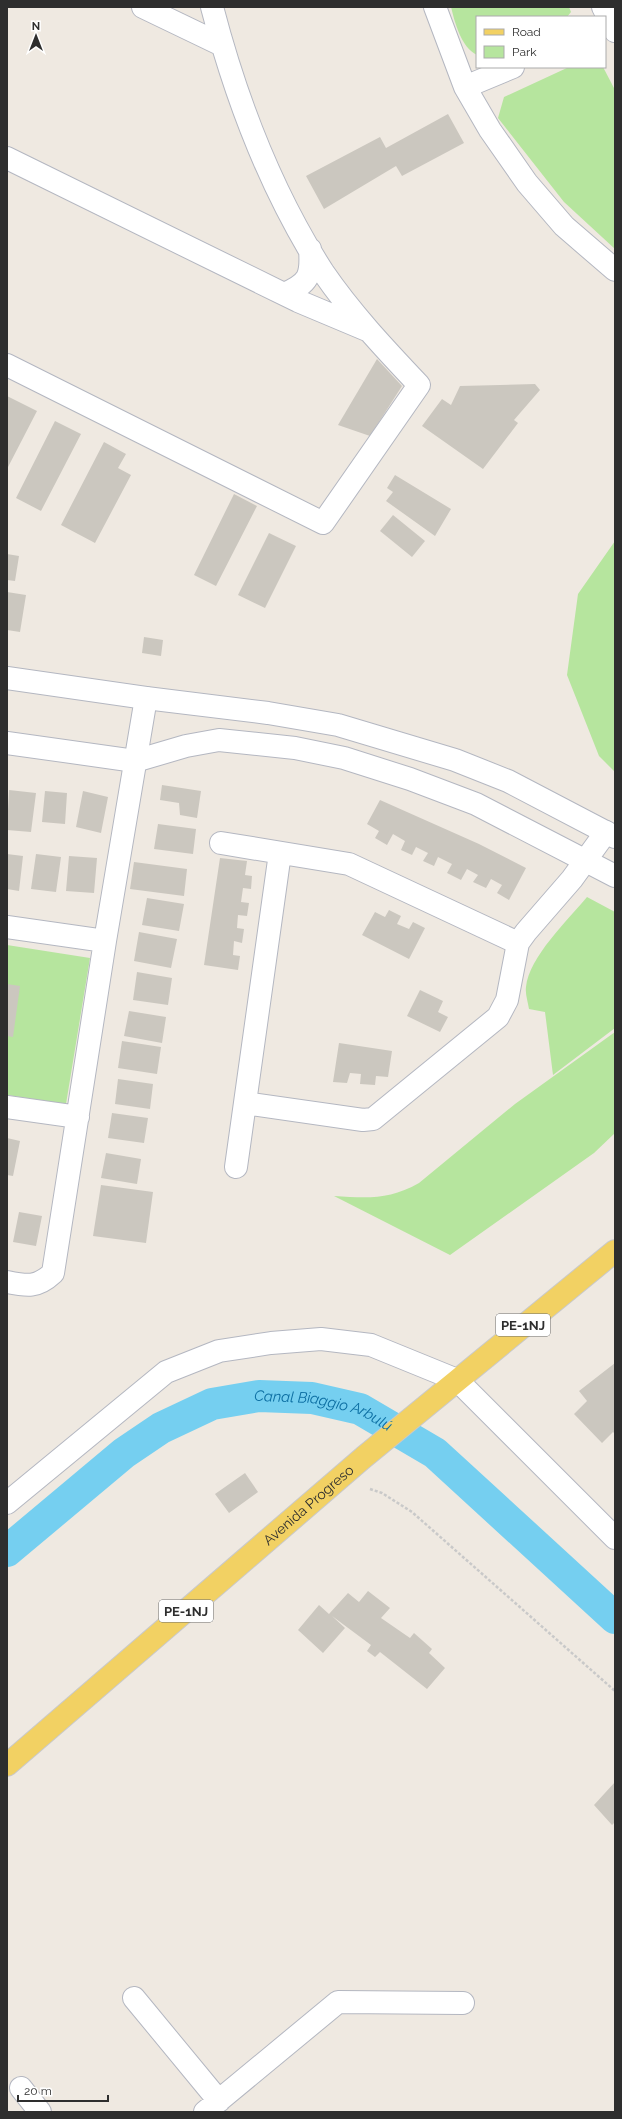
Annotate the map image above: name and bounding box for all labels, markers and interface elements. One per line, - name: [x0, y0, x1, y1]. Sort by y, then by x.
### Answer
- north arrow: [16, 16, 56, 56]
- legend: [476, 16, 606, 68]
- text: N: [32, 20, 40, 33]
- text: Road: [512, 25, 541, 39]
- text: Park: [512, 45, 537, 59]
- road number: PE-1NJ: [496, 1314, 550, 1336]
- water label: Canal Biaggio Arbulú: [254, 1387, 396, 1435]
- street label: Avenida Progreso: [260, 1462, 357, 1548]
- road number: PE-1NJ: [159, 1600, 213, 1622]
- scale bar: [18, 2077, 108, 2103]
- text: 20 m: [24, 2084, 52, 2098]

